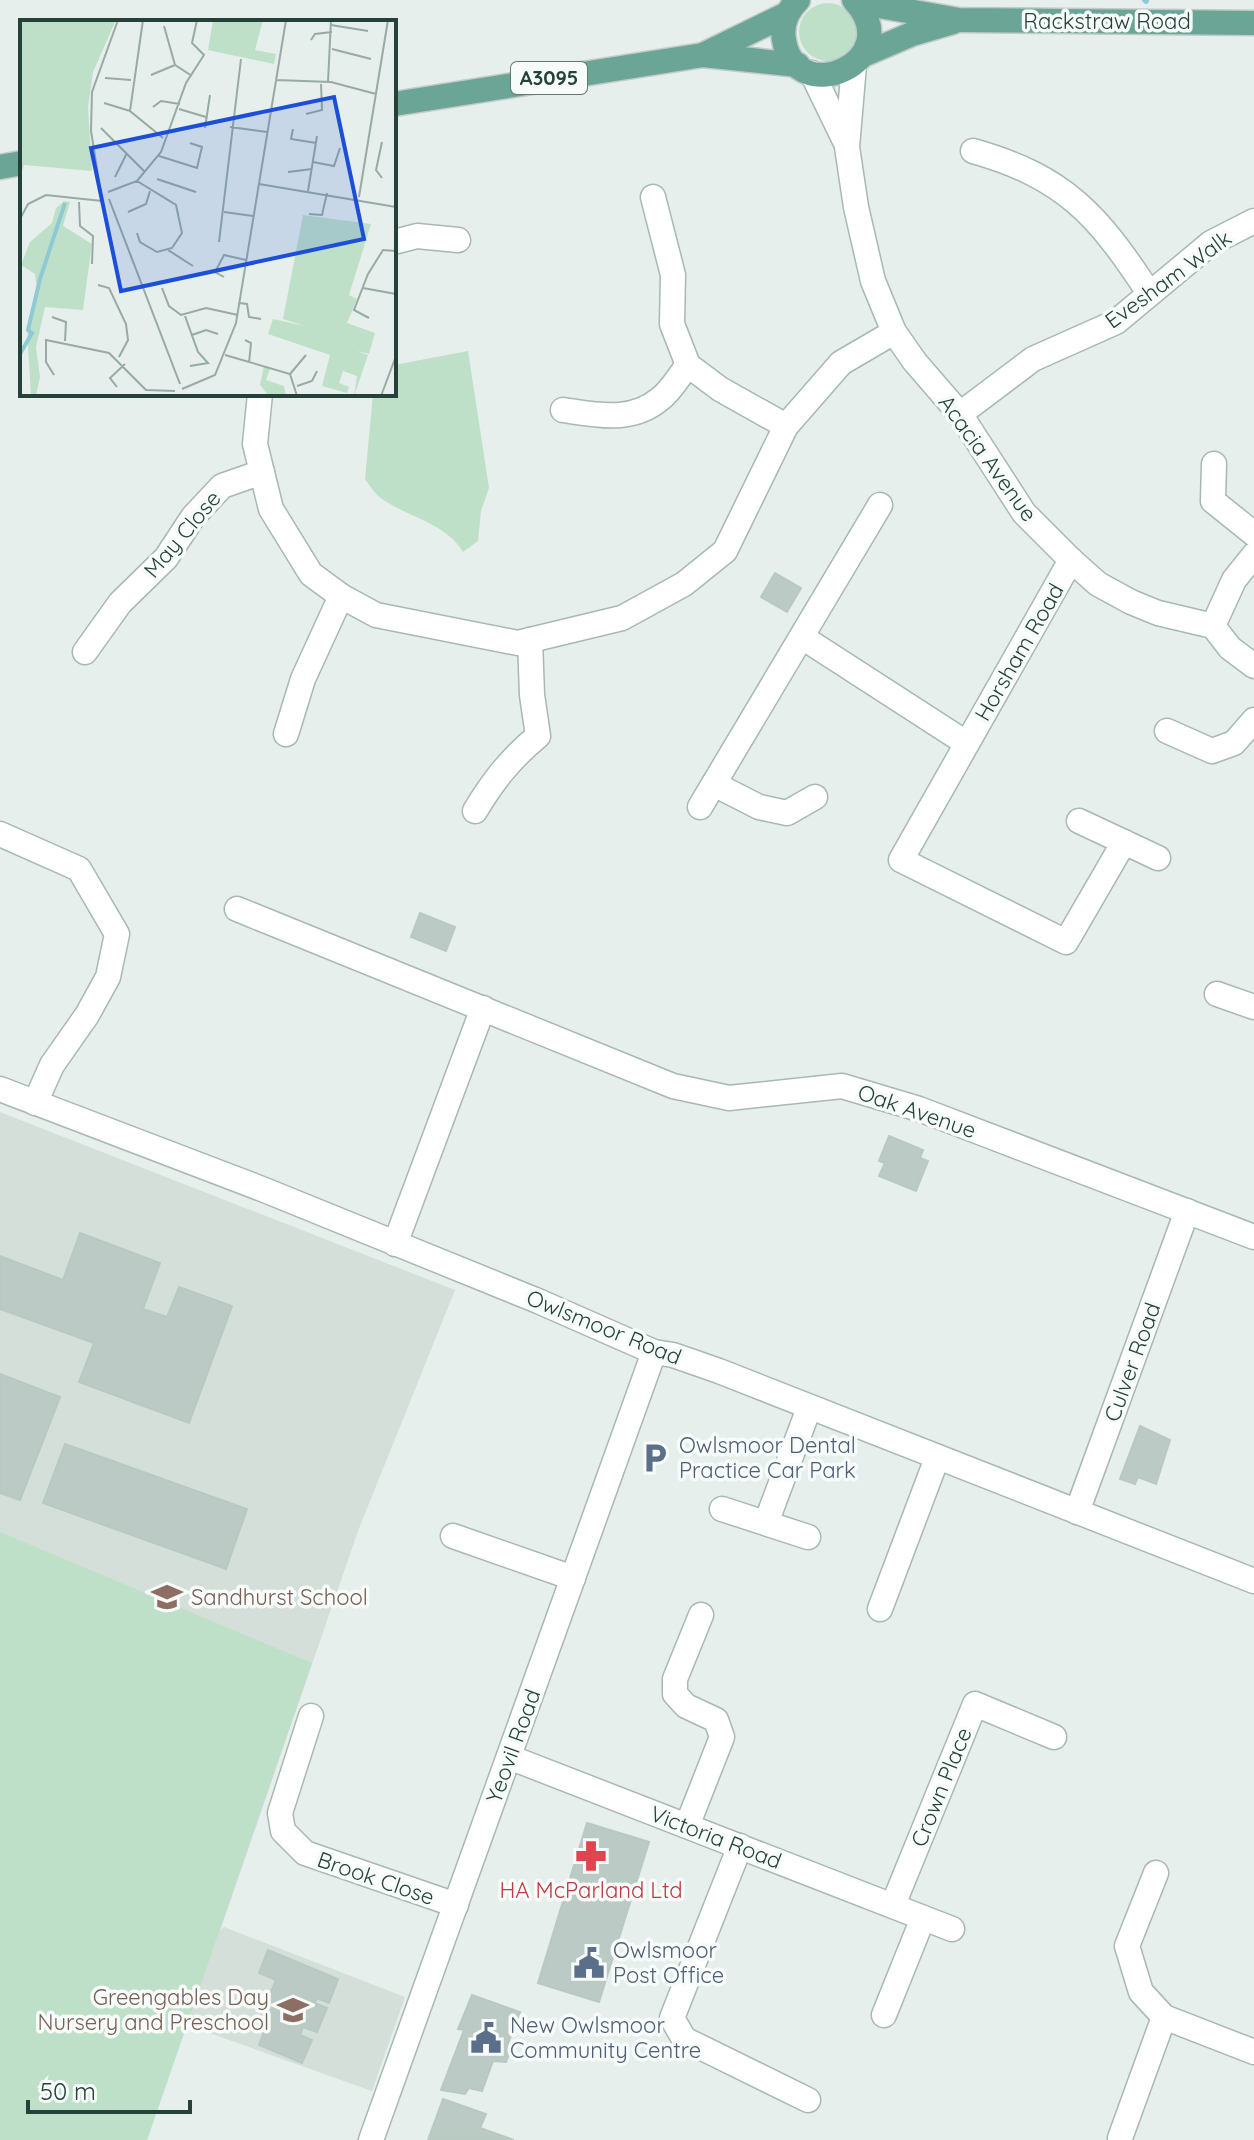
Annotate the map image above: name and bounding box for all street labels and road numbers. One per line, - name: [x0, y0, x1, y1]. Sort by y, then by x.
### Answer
- street label: Rackstraw Road: [1023, 7, 1191, 35]
- road number: A3095: [511, 62, 587, 94]
- street label: Evesham Walk: [1099, 224, 1237, 334]
- street label: Acacia Avenue: [933, 389, 1043, 527]
- street label: May Close: [137, 485, 227, 583]
- street label: Horsham Road: [968, 578, 1070, 726]
- street label: Oak Avenue: [854, 1078, 980, 1144]
- street label: Owlsmoor Road: [523, 1283, 685, 1371]
- street label: Culver Road: [1098, 1299, 1166, 1425]
- street label: Yeovil Road: [479, 1685, 547, 1807]
- street label: Crown Place: [904, 1723, 978, 1851]
- street label: Victoria Road: [646, 1799, 786, 1875]
- street label: Brook Close: [314, 1845, 438, 1911]

